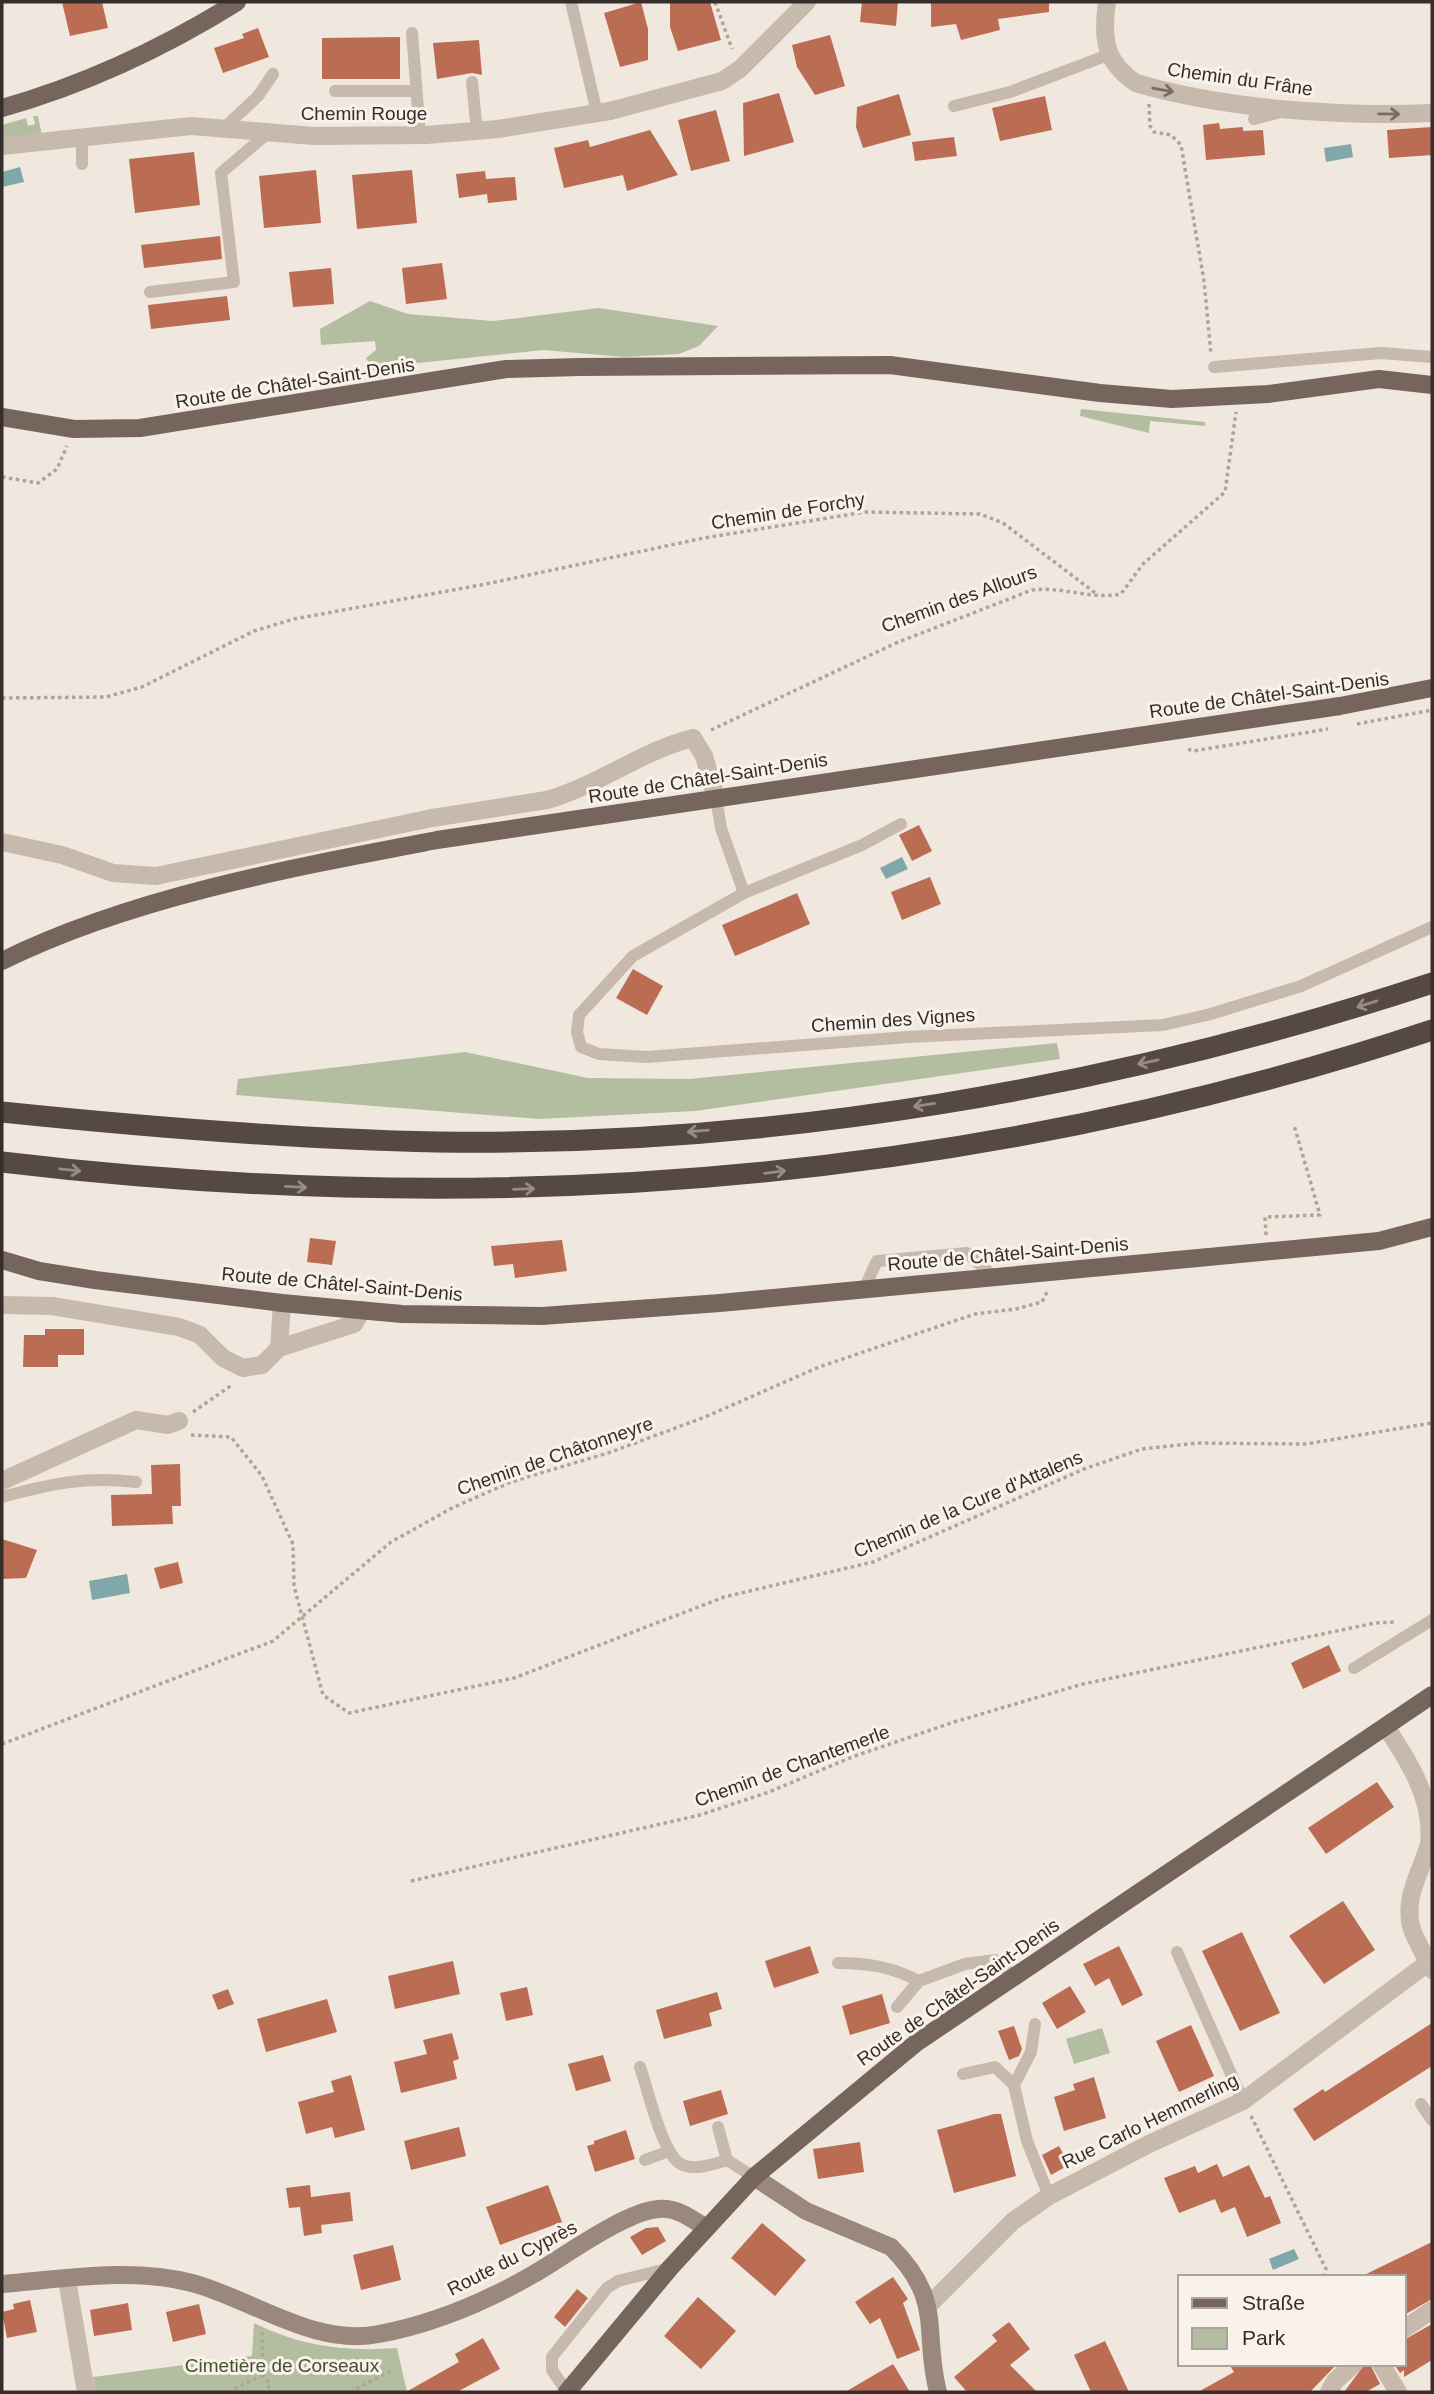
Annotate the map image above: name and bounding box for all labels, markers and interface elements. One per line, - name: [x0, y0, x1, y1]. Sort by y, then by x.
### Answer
- street label: Chemin du Frâne: [1166, 58, 1314, 100]
- one-way arrow: [1151, 84, 1174, 97]
- street label: Chemin Rouge: [301, 103, 427, 124]
- one-way arrow: [1377, 107, 1400, 121]
- street label: Route de Châtel-Saint-Denis: [174, 354, 416, 412]
- street label: Chemin de Forchy: [710, 488, 867, 534]
- street label: Chemin des Allours: [878, 561, 1040, 637]
- street label: Route de Châtel-Saint-Denis: [1148, 668, 1390, 722]
- street label: Route de Châtel-Saint-Denis: [587, 749, 829, 807]
- one-way arrow: [1357, 998, 1379, 1011]
- street label: Chemin des Vignes: [810, 1004, 976, 1036]
- one-way arrow: [1137, 1056, 1160, 1070]
- one-way arrow: [913, 1099, 936, 1112]
- one-way arrow: [688, 1125, 710, 1138]
- one-way arrow: [58, 1164, 80, 1177]
- one-way arrow: [763, 1166, 786, 1179]
- one-way arrow: [285, 1181, 308, 1194]
- one-way arrow: [512, 1183, 535, 1196]
- street label: Route de Châtel-Saint-Denis: [887, 1233, 1129, 1275]
- street label: Route de Châtel-Saint-Denis: [221, 1263, 463, 1305]
- street label: Chemin de Châtonneyre: [454, 1413, 656, 1499]
- street label: Chemin de la Cure d'Attalens: [850, 1446, 1086, 1562]
- street label: Chemin de Chantemerle: [692, 1721, 892, 1811]
- street label: Route de Châtel-Saint-Denis: [853, 1914, 1063, 2070]
- street label: Rue Carlo Hemmerling: [1059, 2069, 1241, 2173]
- street label: Route du Cyprès: [444, 2216, 580, 2300]
- legend: [1178, 2275, 1406, 2366]
- text: Straße: [1242, 2291, 1305, 2314]
- text: Park: [1242, 2326, 1286, 2349]
- park label: Cimetière de Corseaux: [185, 2355, 380, 2376]

